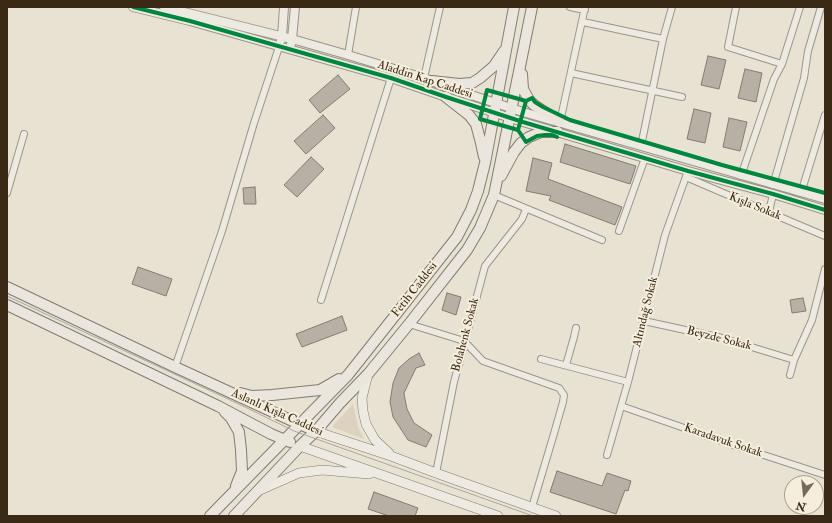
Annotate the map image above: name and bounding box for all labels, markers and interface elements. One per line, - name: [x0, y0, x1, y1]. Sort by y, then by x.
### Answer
- street label: Aladdin Kap Caddesi: [376, 58, 474, 102]
- street label: Kışla Sokak: [727, 190, 783, 224]
- street label: Fetih Caddesi: [389, 260, 441, 320]
- street label: Altındağ Sokak: [630, 275, 662, 349]
- street label: Bolahenk Sokak: [449, 296, 483, 374]
- street label: Beyzde Sokak: [685, 324, 753, 354]
- street label: Aslanlı Kışla Caddesi: [229, 386, 325, 440]
- street label: Karadavuk Sokak: [682, 421, 764, 461]
- north arrow: [784, 475, 824, 515]
- text: N: [795, 499, 807, 514]

